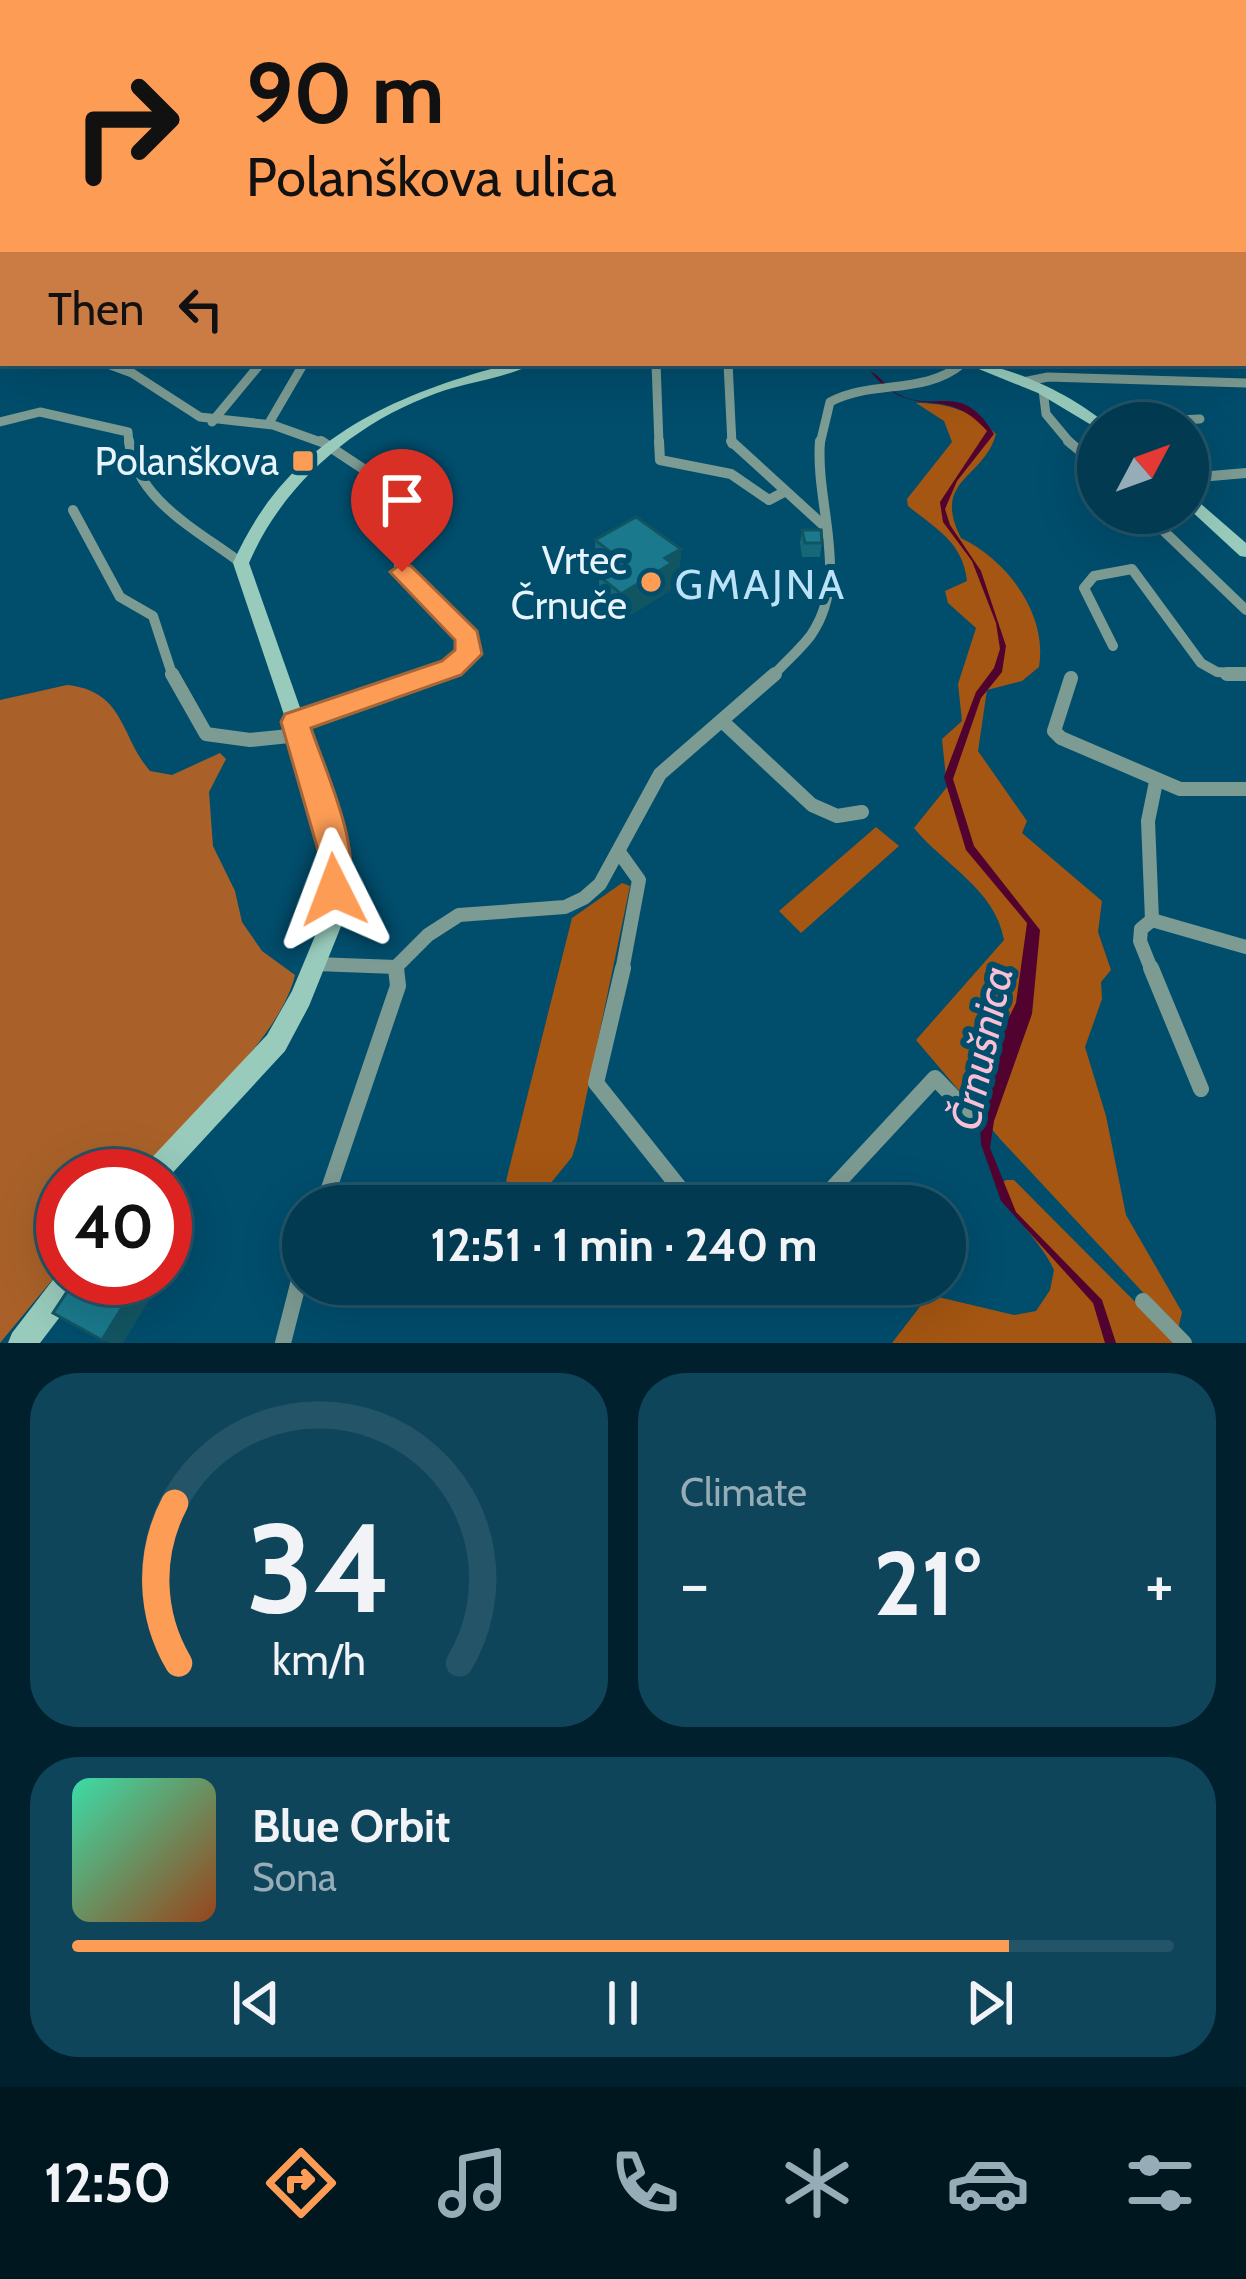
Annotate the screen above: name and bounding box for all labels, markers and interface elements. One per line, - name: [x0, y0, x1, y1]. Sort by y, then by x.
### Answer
- text: 90 m: [246, 42, 444, 144]
- icon: right: [48, 48, 204, 204]
- text: Polanškova ulica: [246, 144, 617, 210]
- icon: left: [168, 276, 234, 342]
- text: Then: [48, 282, 144, 336]
- north arrow: [1077, 402, 1209, 534]
- map controls: [1077, 402, 1209, 534]
- place label: Polanškova: [94, 437, 279, 485]
- marker: Polanškova: [290, 448, 316, 474]
- pin: [351, 449, 453, 572]
- icon: arrive: [369, 467, 435, 533]
- place label: Vrtec Črnuče: [511, 536, 627, 629]
- district label: GMAJNA: [675, 558, 847, 610]
- marker: Vrtec Črnuče: [638, 569, 664, 595]
- position arrow: [271, 827, 397, 953]
- water label: Črnušnica: [938, 961, 1024, 1135]
- speed limit sign: 40: [36, 1149, 192, 1305]
- text: 12:51 · 1 min · 240 m: [431, 1218, 817, 1272]
- text: Climate: [680, 1468, 807, 1516]
- text: 34: [247, 1492, 391, 1643]
- text: 21°: [874, 1528, 980, 1638]
- text: −: [680, 1543, 709, 1624]
- text: +: [1145, 1543, 1174, 1624]
- text: km/h: [272, 1634, 366, 1686]
- text: Blue Orbit: [252, 1799, 450, 1853]
- text: Sona: [252, 1853, 337, 1901]
- icon: previous: [223, 1970, 289, 2036]
- icon: pause: [590, 1970, 656, 2036]
- icon: next: [957, 1970, 1023, 2036]
- icon: directions: [259, 2141, 343, 2225]
- icon: music: [431, 2141, 515, 2225]
- icon: phone: [603, 2141, 687, 2225]
- icon: climate: [775, 2141, 859, 2225]
- icon: car: [946, 2141, 1030, 2225]
- icon: filters: [1118, 2141, 1202, 2225]
- text: 12:50: [44, 2150, 171, 2216]

